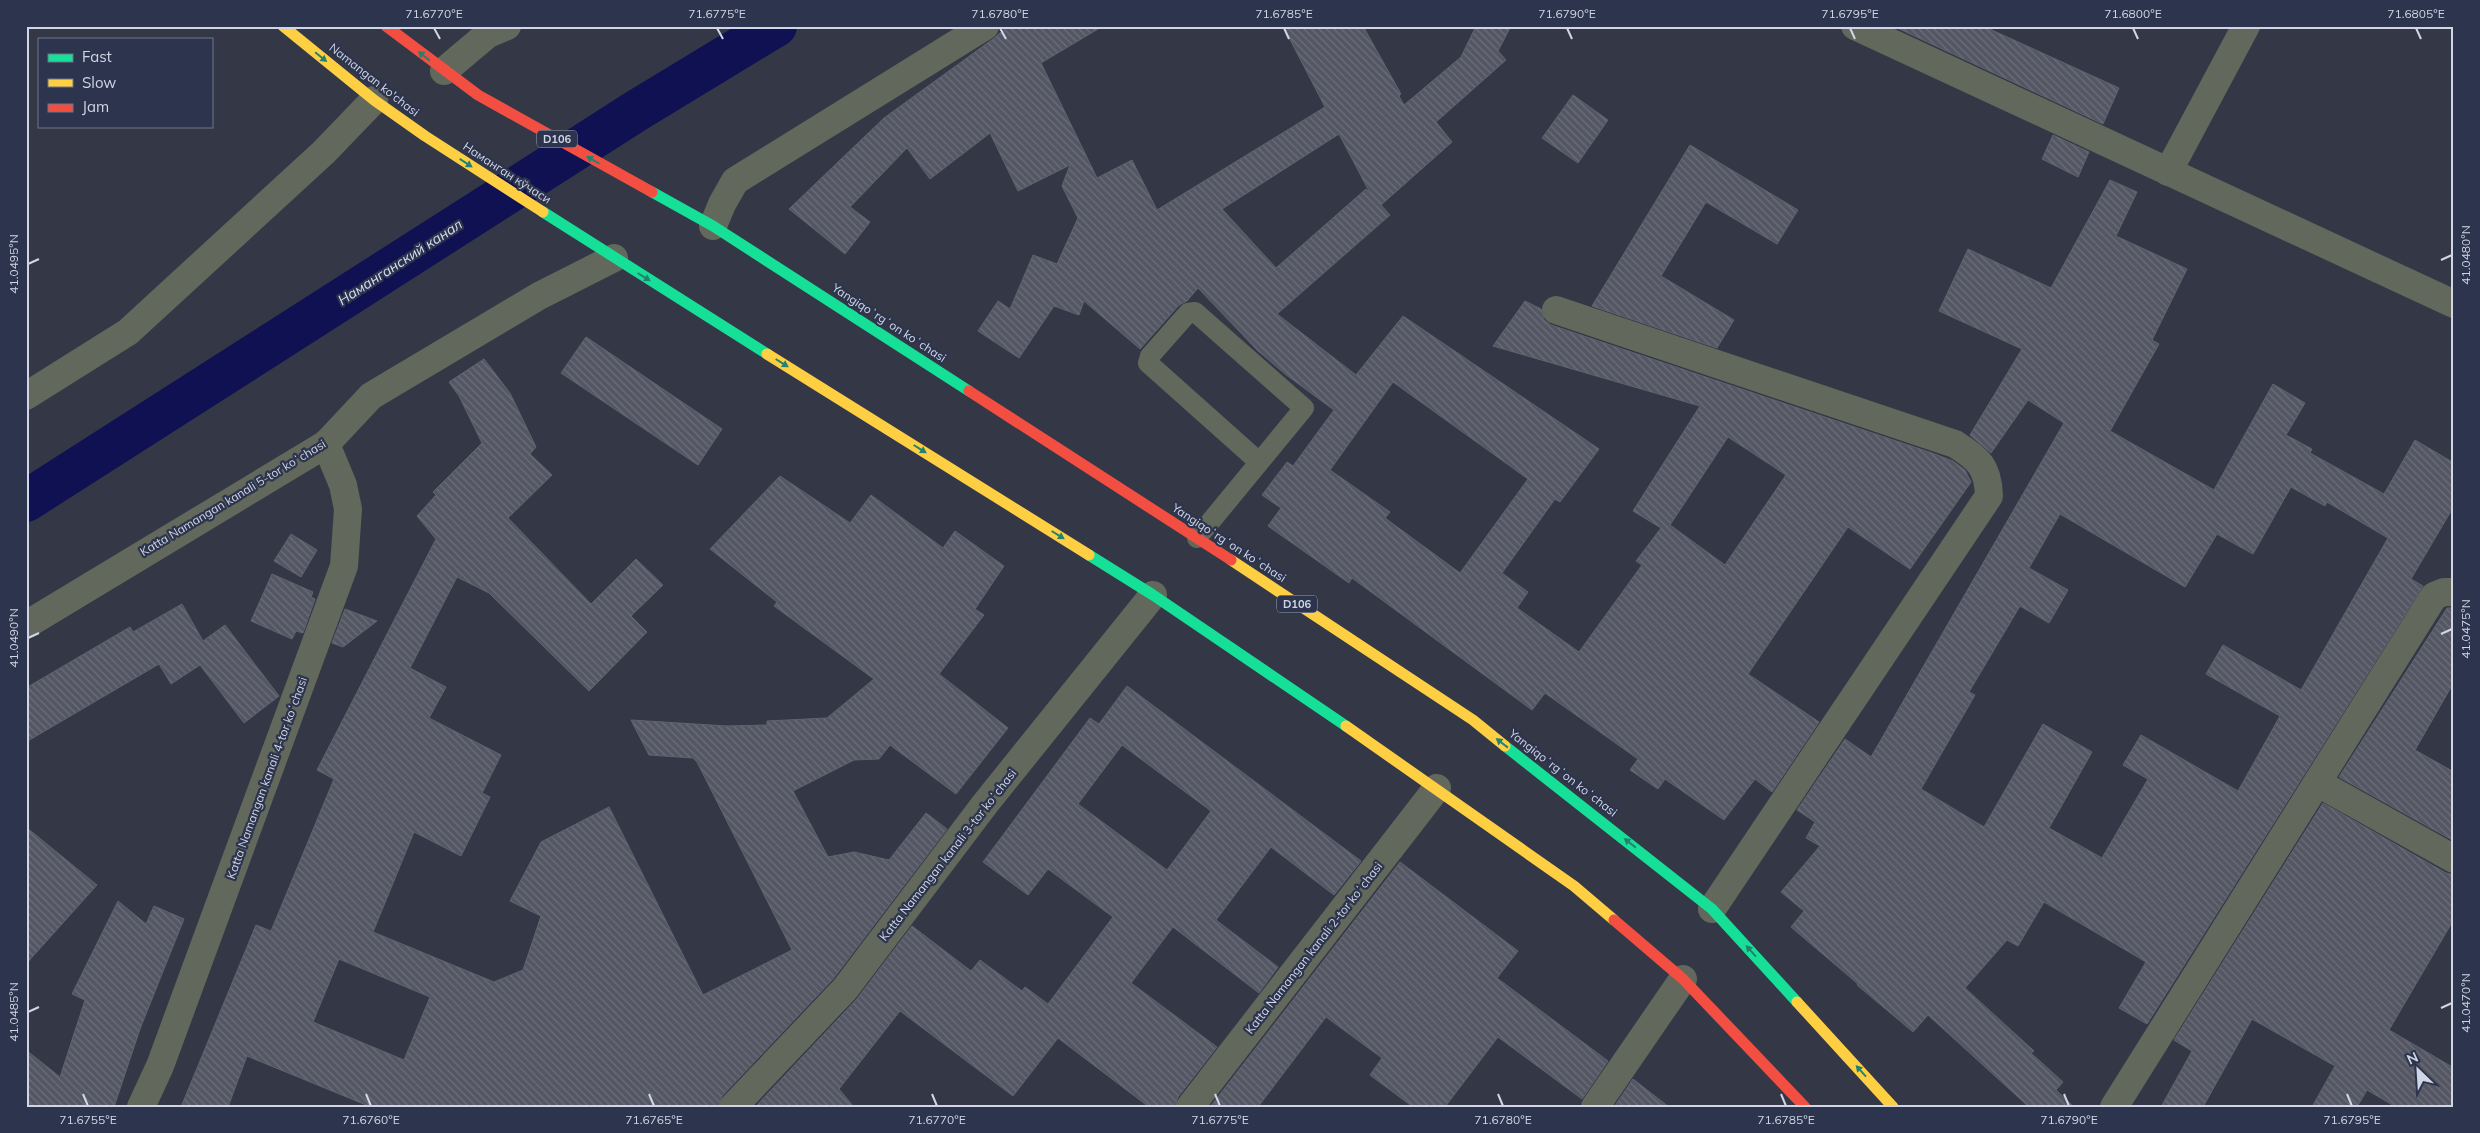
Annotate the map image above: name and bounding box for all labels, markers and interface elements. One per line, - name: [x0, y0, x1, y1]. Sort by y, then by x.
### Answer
- text: 71.6770°E: [405, 6, 463, 21]
- text: 71.6775°E: [688, 6, 746, 21]
- text: 71.6780°E: [971, 6, 1029, 21]
- text: 71.6785°E: [1255, 6, 1313, 21]
- text: 71.6790°E: [1538, 6, 1596, 21]
- text: 71.6795°E: [1821, 6, 1879, 21]
- text: 71.6800°E: [2104, 6, 2162, 21]
- text: 71.6805°E: [2387, 6, 2445, 21]
- legend: [38, 38, 212, 128]
- street label: Namangan ko'chasi: [326, 40, 422, 119]
- text: Fast: [82, 47, 112, 66]
- one-way arrow: [314, 51, 327, 62]
- one-way arrow: [417, 51, 431, 61]
- text: Slow: [82, 73, 116, 92]
- text: Jam: [82, 97, 109, 116]
- road number: D106: [537, 130, 577, 148]
- street label: Наманган кўчаси: [460, 138, 554, 207]
- one-way arrow: [586, 155, 599, 164]
- one-way arrow: [459, 158, 473, 168]
- water label: Наманганский канал: [334, 215, 466, 309]
- text: 41.0480°N: [2458, 225, 2473, 285]
- text: 41.0495°N: [6, 234, 21, 294]
- one-way arrow: [637, 273, 651, 282]
- street label: Yangiqoʻrgʻon koʻchasi: [829, 279, 949, 365]
- one-way arrow: [775, 359, 788, 368]
- street label: Katta Namangan kanali 5-tor koʻchasi: [137, 436, 328, 559]
- one-way arrow: [913, 444, 926, 454]
- street label: Yangiqoʻrgʻon koʻchasi: [1169, 499, 1289, 585]
- one-way arrow: [1051, 530, 1064, 540]
- road number: D106: [1277, 596, 1317, 612]
- text: 41.0475°N: [2458, 599, 2473, 659]
- text: 41.0490°N: [6, 608, 21, 668]
- street label: Katta Namangan kanali 4-tor koʻchasi: [223, 675, 310, 881]
- street label: Yangiqoʻrgʻon koʻchasi: [1505, 725, 1620, 820]
- one-way arrow: [1496, 737, 1509, 748]
- street label: Katta Namangan kanali 3-tor koʻchasi: [876, 766, 1019, 944]
- one-way arrow: [1623, 838, 1636, 849]
- street label: Katta Namangan kanali 2-tor koʻchasi: [1242, 859, 1385, 1037]
- one-way arrow: [1745, 945, 1757, 957]
- text: 41.0470°N: [2458, 973, 2473, 1033]
- text: 41.0485°N: [6, 982, 21, 1042]
- north arrow: [2392, 1046, 2442, 1096]
- text: N: [2404, 1048, 2421, 1069]
- one-way arrow: [1855, 1064, 1866, 1077]
- text: 71.6755°E: [59, 1112, 117, 1127]
- text: 71.6760°E: [342, 1112, 400, 1127]
- text: 71.6765°E: [625, 1112, 683, 1127]
- text: 71.6770°E: [908, 1112, 966, 1127]
- text: 71.6775°E: [1191, 1112, 1249, 1127]
- text: 71.6780°E: [1474, 1112, 1532, 1127]
- text: 71.6785°E: [1757, 1112, 1815, 1127]
- text: 71.6790°E: [2040, 1112, 2098, 1127]
- text: 71.6795°E: [2323, 1112, 2381, 1127]

